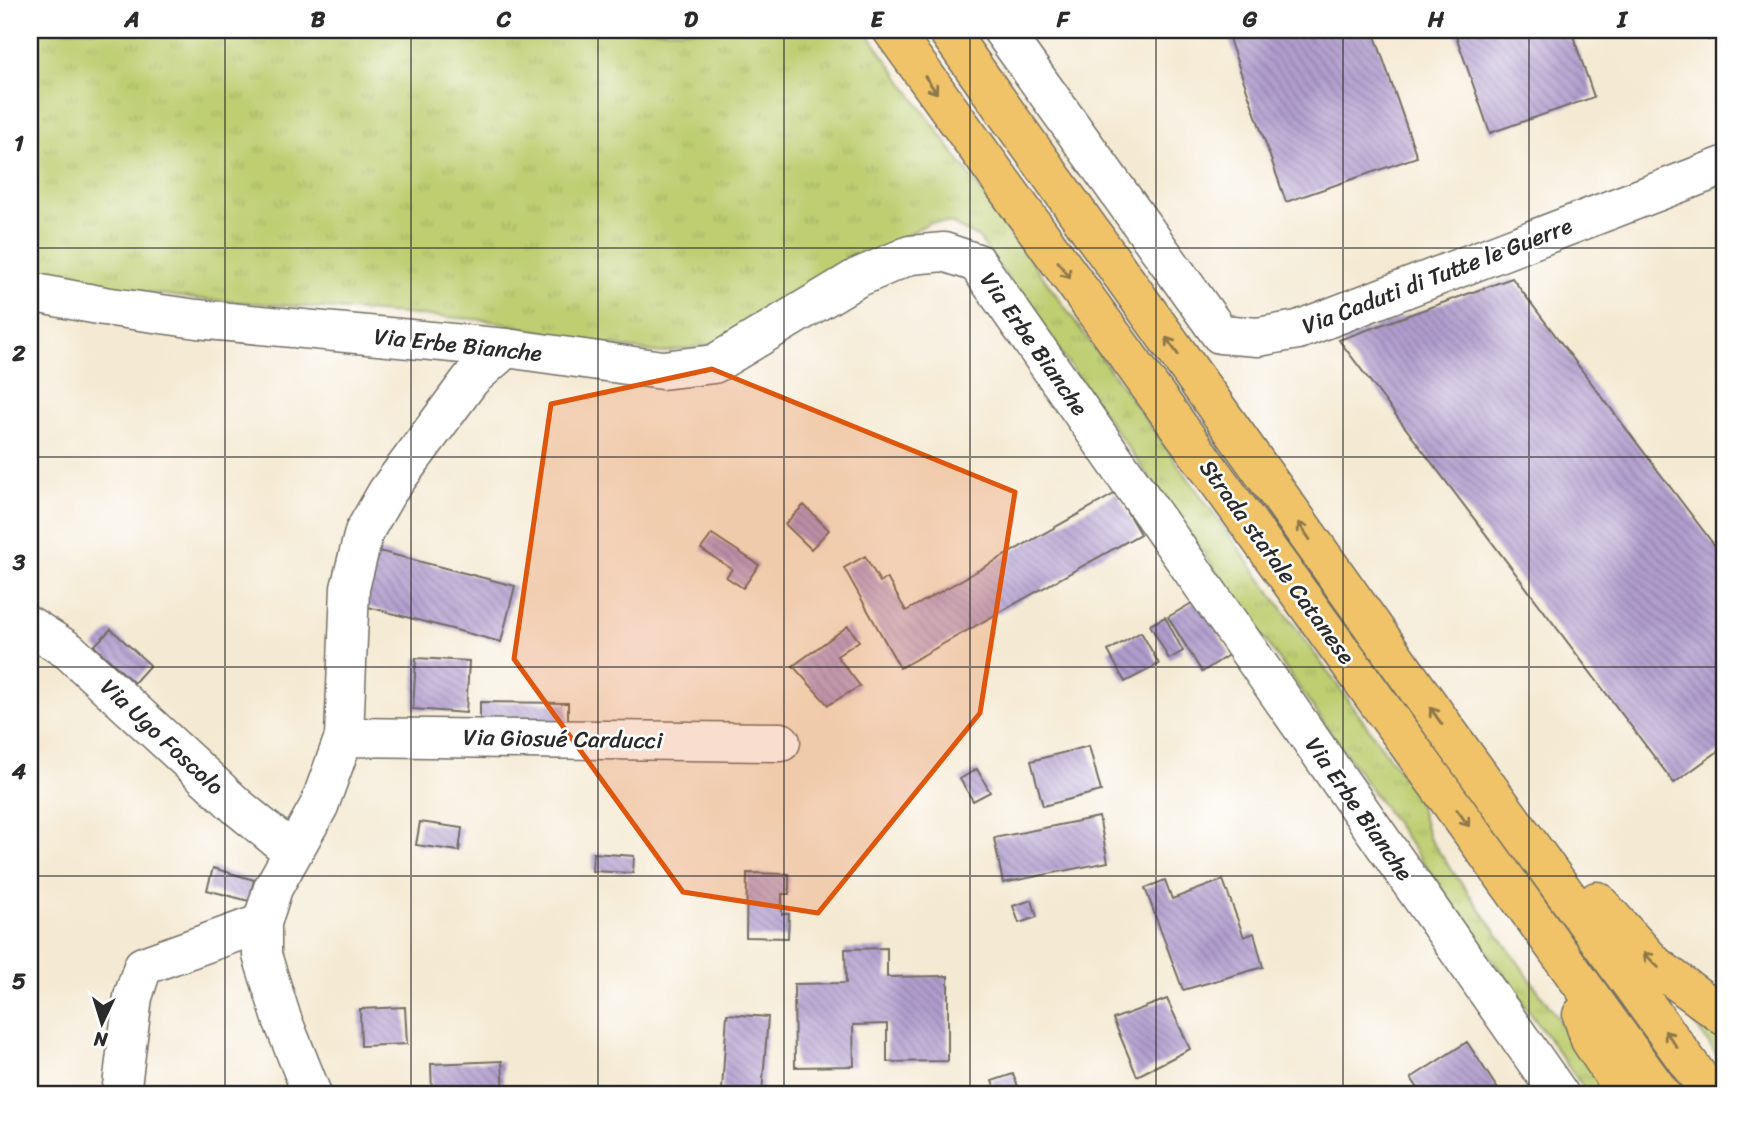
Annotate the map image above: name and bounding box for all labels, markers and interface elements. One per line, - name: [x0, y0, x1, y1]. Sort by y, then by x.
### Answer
- text: A: [123, 0, 140, 40]
- text: B: [311, 0, 326, 40]
- text: C: [496, 0, 512, 40]
- text: D: [684, 0, 699, 40]
- text: E: [871, 0, 886, 40]
- text: F: [1056, 0, 1071, 40]
- text: G: [1242, 0, 1258, 40]
- text: H: [1427, 0, 1445, 40]
- text: I: [1616, 0, 1628, 40]
- one-way arrow: [924, 75, 939, 94]
- text: 1: [14, 123, 24, 164]
- street label: Via Caduti di Tutte le Guerre: [1296, 206, 1578, 346]
- one-way arrow: [1056, 261, 1071, 280]
- street label: Via Erbe Bianche: [969, 263, 1099, 425]
- street label: Via Erbe Bianche: [372, 316, 544, 374]
- text: 2: [11, 333, 26, 374]
- one-way arrow: [1165, 337, 1179, 356]
- street label: Strada statale Catanese: [1188, 450, 1366, 674]
- one-way arrow: [1297, 522, 1311, 541]
- text: 3: [12, 542, 26, 583]
- street label: Via Ugo Foscolo: [90, 668, 234, 806]
- one-way arrow: [1429, 707, 1443, 726]
- street label: Via Giosué Carducci: [463, 717, 664, 761]
- street label: Via Erbe Bianche: [1294, 728, 1424, 890]
- text: 4: [11, 751, 27, 792]
- one-way arrow: [1456, 808, 1470, 827]
- one-way arrow: [1642, 952, 1659, 969]
- text: 5: [12, 961, 26, 1002]
- north arrow: [66, 988, 136, 1058]
- text: N: [92, 1022, 110, 1056]
- one-way arrow: [1664, 1030, 1678, 1049]

